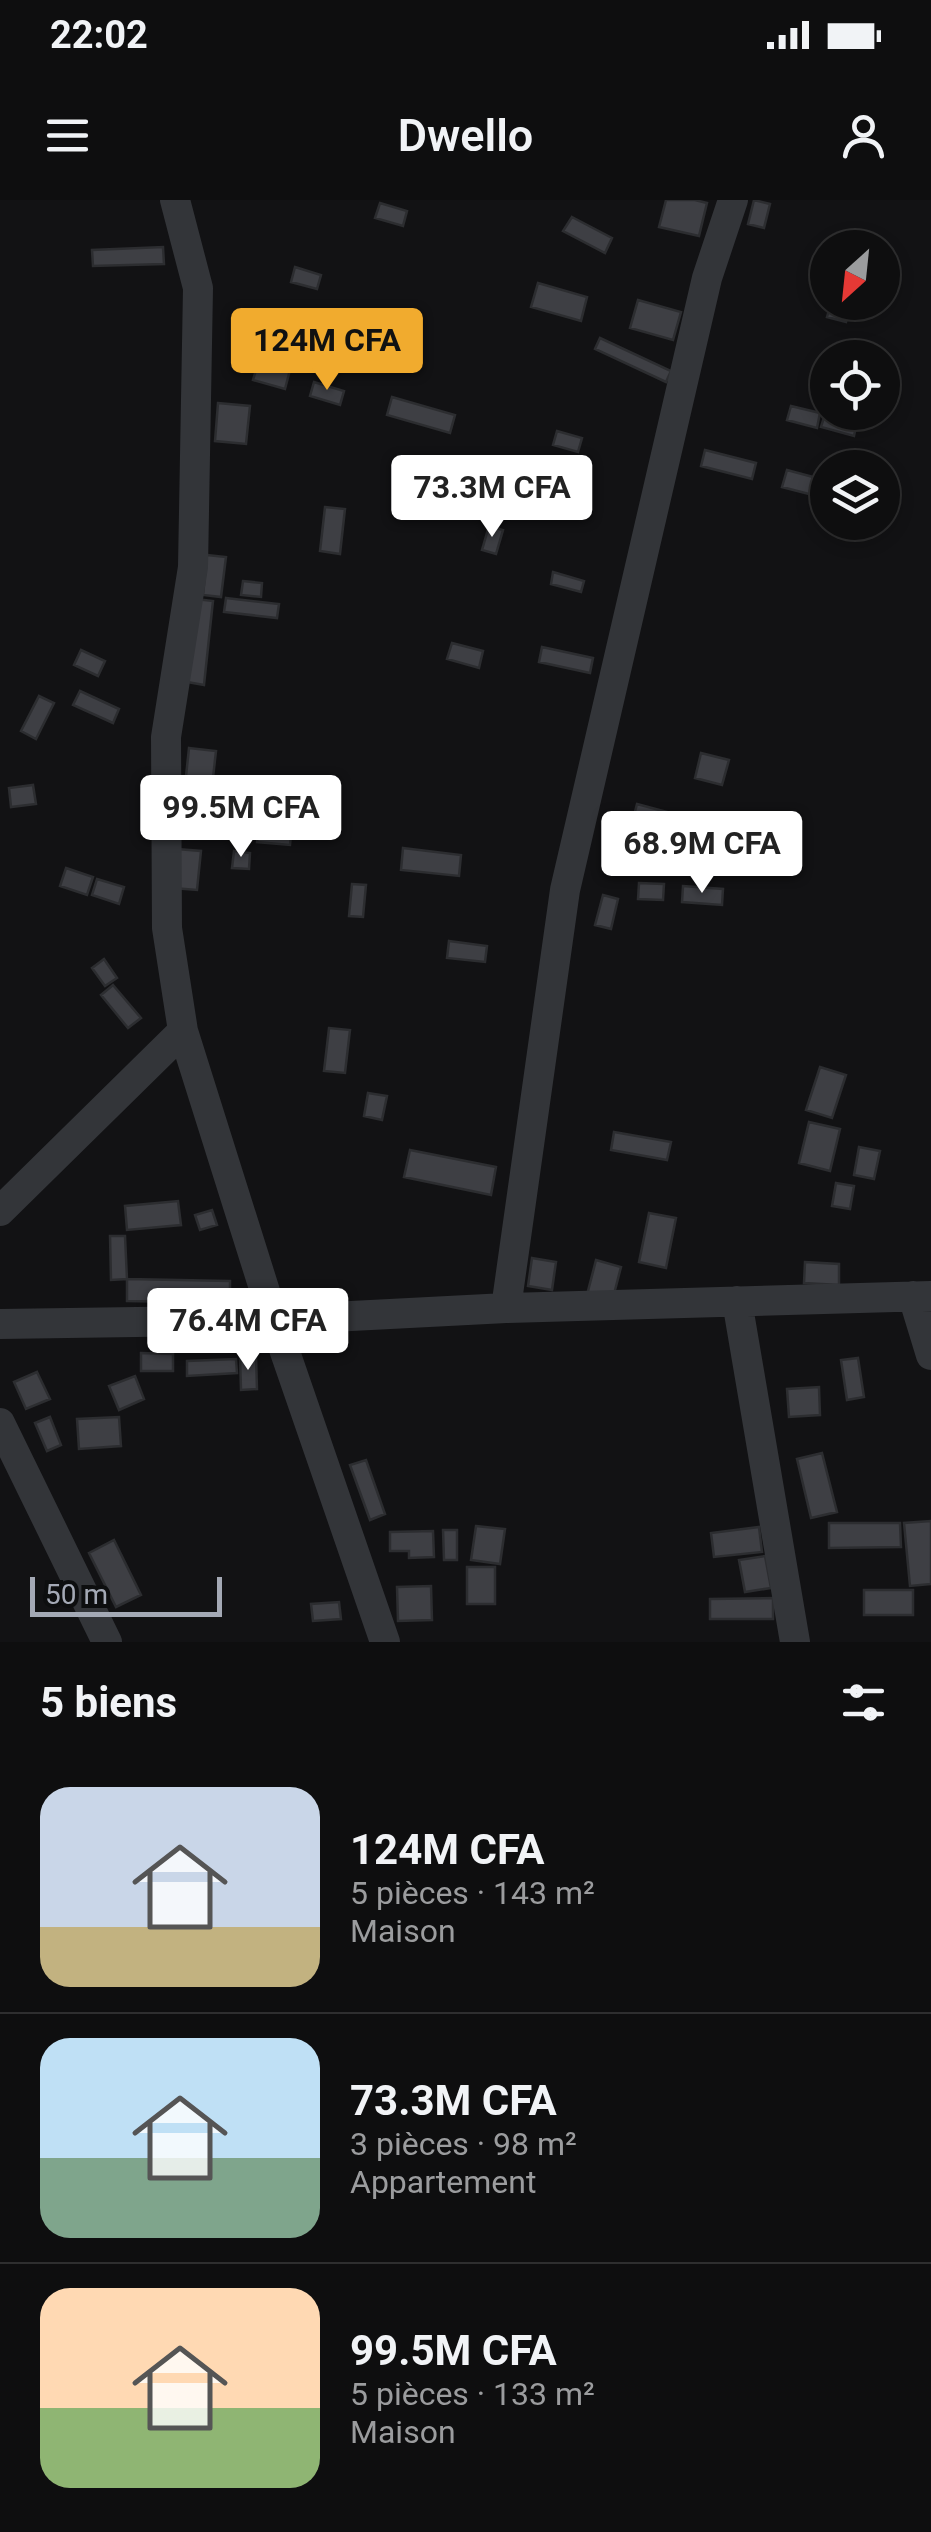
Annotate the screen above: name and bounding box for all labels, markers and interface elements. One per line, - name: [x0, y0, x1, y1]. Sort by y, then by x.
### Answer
- text: 22:02: [50, 13, 148, 57]
- icon: menu: [40, 108, 95, 163]
- icon: person: [836, 108, 891, 163]
- text: Dwello: [398, 109, 533, 162]
- north arrow: [810, 230, 900, 320]
- map controls: [810, 230, 900, 540]
- pin: 124M CFA: [224, 308, 430, 393]
- text: 124M CFA: [253, 321, 401, 359]
- button: locate: [810, 340, 900, 430]
- button: layers: [810, 450, 900, 540]
- pin: 73.3M CFA: [378, 455, 606, 540]
- text: 73.3M CFA: [413, 468, 571, 506]
- pin: 99.5M CFA: [127, 775, 355, 860]
- text: 99.5M CFA: [162, 788, 320, 826]
- pin: 68.9M CFA: [588, 811, 816, 896]
- text: 68.9M CFA: [623, 824, 781, 862]
- pin: 76.4M CFA: [134, 1288, 362, 1373]
- text: 76.4M CFA: [169, 1301, 327, 1339]
- scale bar: [30, 1572, 222, 1616]
- text: 50 m: [45, 1578, 108, 1611]
- icon: filters: [836, 1675, 891, 1730]
- text: 5 biens: [40, 1678, 177, 1727]
- text: 124M CFA: [350, 1825, 544, 1874]
- icon: home: [120, 1827, 240, 1947]
- text: 5 pièces · 143 m²: [350, 1874, 595, 1912]
- text: Maison: [350, 1912, 456, 1950]
- text: 73.3M CFA: [350, 2076, 557, 2125]
- icon: home: [120, 2078, 240, 2198]
- text: 3 pièces · 98 m²: [350, 2125, 577, 2163]
- text: Appartement: [350, 2163, 536, 2201]
- text: 99.5M CFA: [350, 2326, 557, 2375]
- icon: home: [120, 2328, 240, 2448]
- text: 5 pièces · 133 m²: [350, 2375, 595, 2413]
- text: Maison: [350, 2413, 456, 2451]

